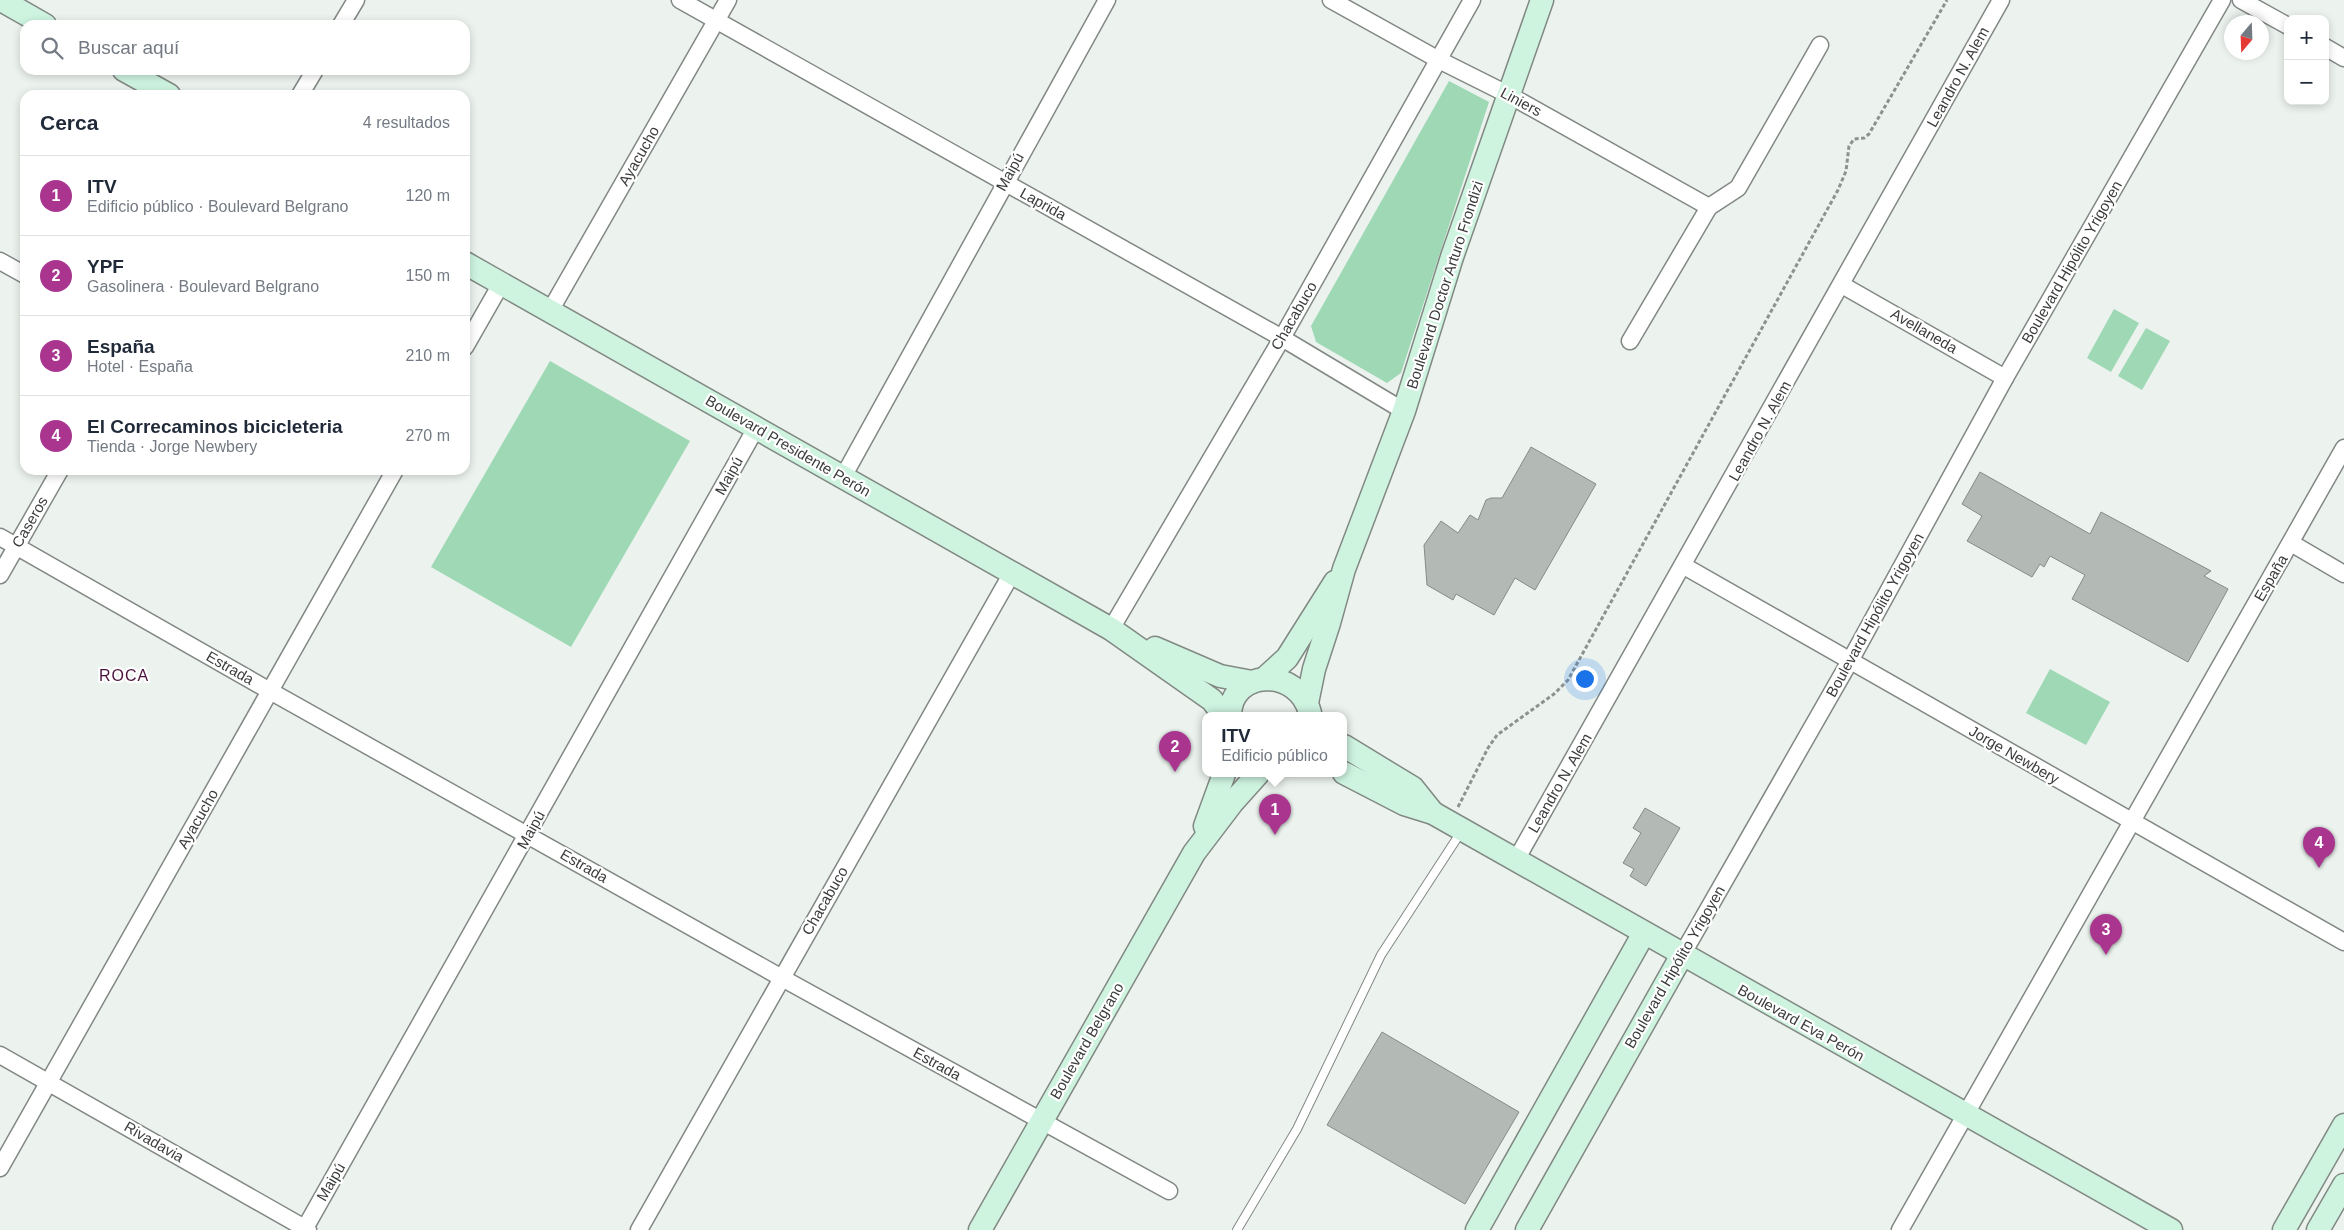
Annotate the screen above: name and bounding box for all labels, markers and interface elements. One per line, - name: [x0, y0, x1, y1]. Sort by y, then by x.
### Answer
- north arrow: [2224, 15, 2269, 60]
- map controls: [2284, 15, 2329, 105]
- button: +: [2284, 15, 2329, 60]
- search box: [20, 20, 470, 75]
- street label: Leandro N. Alem: [1923, 24, 1992, 130]
- icon: search: [38, 34, 66, 62]
- text: Buscar aquí: [78, 37, 179, 58]
- button: −: [2284, 60, 2329, 105]
- street label: Liniers: [1498, 84, 1545, 119]
- text: Cerca: [40, 111, 98, 134]
- text: 4 resultados: [363, 114, 450, 131]
- street label: Ayacucho: [615, 123, 662, 188]
- street label: Maipú: [992, 150, 1027, 194]
- text: ITV: [87, 176, 117, 197]
- street label: Boulevard Hipólito Yrigoyen: [2018, 177, 2125, 346]
- street label: Boulevard Doctor Arturo Frondizi: [1403, 179, 1486, 391]
- street label: Laprida: [1017, 184, 1070, 223]
- text: 1: [52, 187, 60, 204]
- text: 120 m: [406, 187, 450, 204]
- text: Edificio público · Boulevard Belgrano: [87, 198, 348, 215]
- text: YPF: [87, 256, 124, 277]
- text: 2: [52, 267, 60, 284]
- text: 150 m: [406, 267, 450, 284]
- text: Gasolinera · Boulevard Belgrano: [87, 278, 319, 295]
- street label: Chacabuco: [1267, 279, 1320, 353]
- street label: Avellaneda: [1888, 305, 1961, 357]
- text: España: [87, 336, 155, 357]
- text: 3: [52, 347, 60, 364]
- text: 210 m: [406, 347, 450, 364]
- text: Hotel · España: [87, 358, 193, 375]
- street label: Leandro N. Alem: [1725, 378, 1794, 484]
- street label: Boulevard Presidente Perón: [703, 391, 874, 500]
- text: El Correcaminos bicicleteria: [87, 416, 343, 437]
- text: 4: [52, 427, 60, 444]
- text: 270 m: [406, 427, 450, 444]
- text: Tienda · Jorge Newbery: [87, 438, 257, 455]
- street label: Maipú: [711, 454, 746, 498]
- street label: Caseros: [8, 493, 51, 550]
- street label: Boulevard Hipólito Yrigoyen: [1822, 530, 1927, 700]
- street label: España: [2250, 551, 2291, 604]
- street label: Estrada: [204, 647, 257, 688]
- your location: [1572, 666, 1598, 692]
- district label: ROCA: [99, 667, 149, 684]
- popup: [1202, 712, 1347, 777]
- street label: Jorge Newbery: [1966, 722, 2063, 787]
- text: ITV: [1221, 725, 1251, 746]
- street label: Leandro N. Alem: [1524, 730, 1595, 835]
- pin: 2: [1159, 731, 1191, 772]
- text: Edificio público: [1221, 747, 1328, 764]
- street label: Ayacucho: [174, 786, 221, 851]
- pin: 1: [1259, 794, 1291, 835]
- street label: Maipú: [513, 808, 548, 852]
- pin: 4: [2303, 827, 2335, 868]
- street label: Estrada: [558, 845, 611, 886]
- street label: Chacabuco: [798, 864, 851, 938]
- street label: Boulevard Hipólito Yrigoyen: [1621, 882, 1728, 1051]
- pin: 3: [2090, 914, 2122, 955]
- street label: Boulevard Belgrano: [1046, 979, 1127, 1102]
- street label: Boulevard Eva Perón: [1735, 981, 1867, 1064]
- street label: Estrada: [911, 1044, 965, 1084]
- street label: Rivadavia: [121, 1118, 188, 1166]
- street label: Maipú: [313, 1160, 348, 1204]

